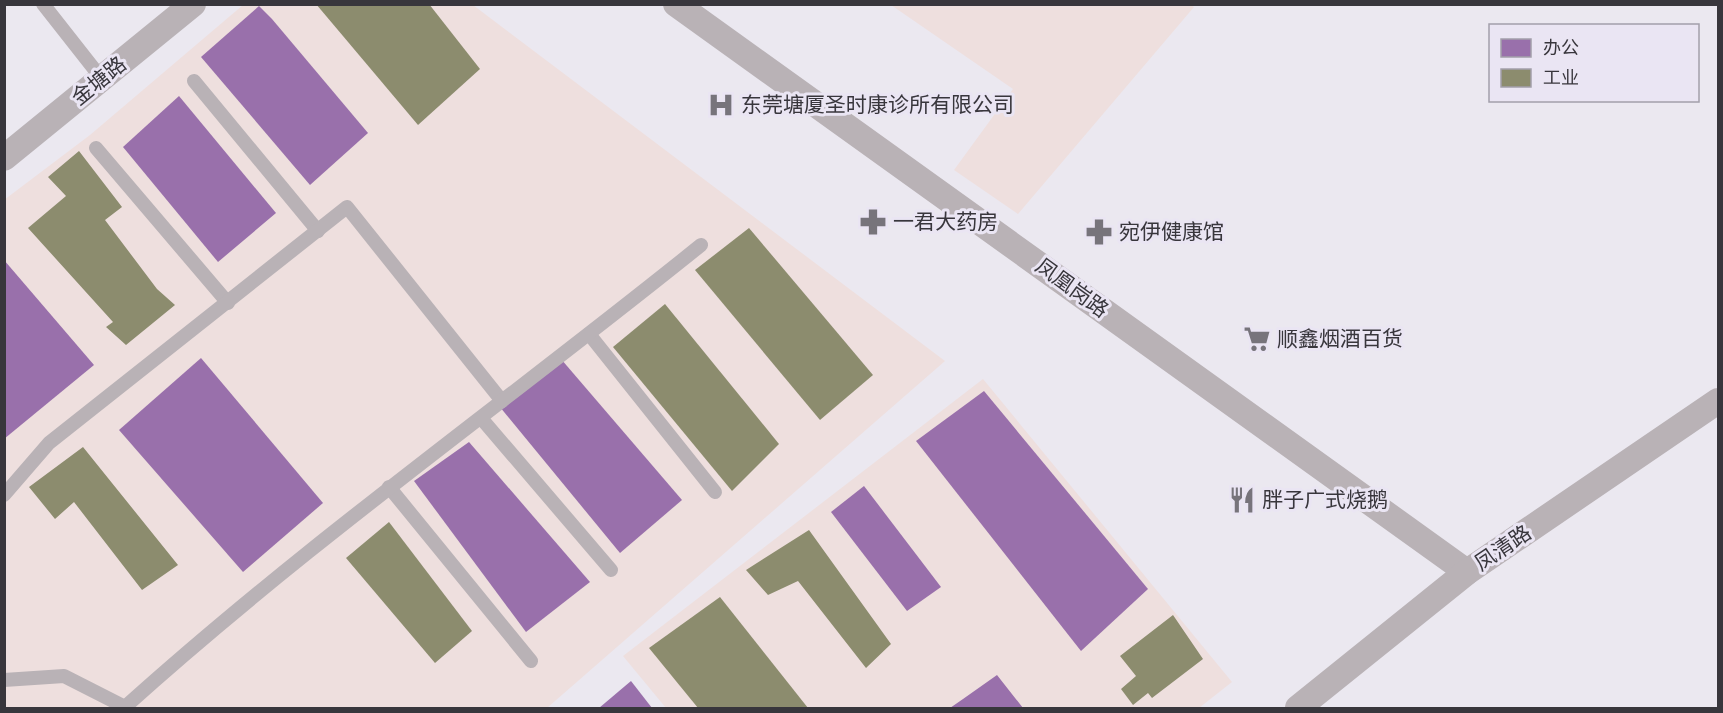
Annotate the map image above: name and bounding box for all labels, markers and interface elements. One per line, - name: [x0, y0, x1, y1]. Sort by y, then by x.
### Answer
- legend: [1489, 24, 1699, 102]
- text: 办公: [1543, 37, 1579, 57]
- street label: 金塘路: [66, 51, 130, 109]
- text: 工业: [1543, 67, 1579, 87]
- hospital icon: 东莞塘厦圣时康诊所有限公司: [706, 90, 736, 120]
- place label: 东莞塘厦圣时康诊所有限公司: [741, 92, 1014, 116]
- pharmacy icon: 一君大药房: [858, 207, 888, 237]
- place label: 一君大药房: [893, 209, 998, 233]
- pharmacy icon: 宛伊健康馆: [1084, 217, 1114, 247]
- place label: 宛伊健康馆: [1119, 219, 1224, 243]
- street label: 凤凰岗路: [1032, 253, 1114, 322]
- supermarket icon: 顺鑫烟酒百货: [1242, 324, 1272, 354]
- place label: 顺鑫烟酒百货: [1277, 326, 1403, 350]
- restaurant icon: 胖子广式烧鹅: [1227, 485, 1257, 515]
- place label: 胖子广式烧鹅: [1262, 487, 1388, 511]
- street label: 凤清路: [1470, 520, 1535, 575]

